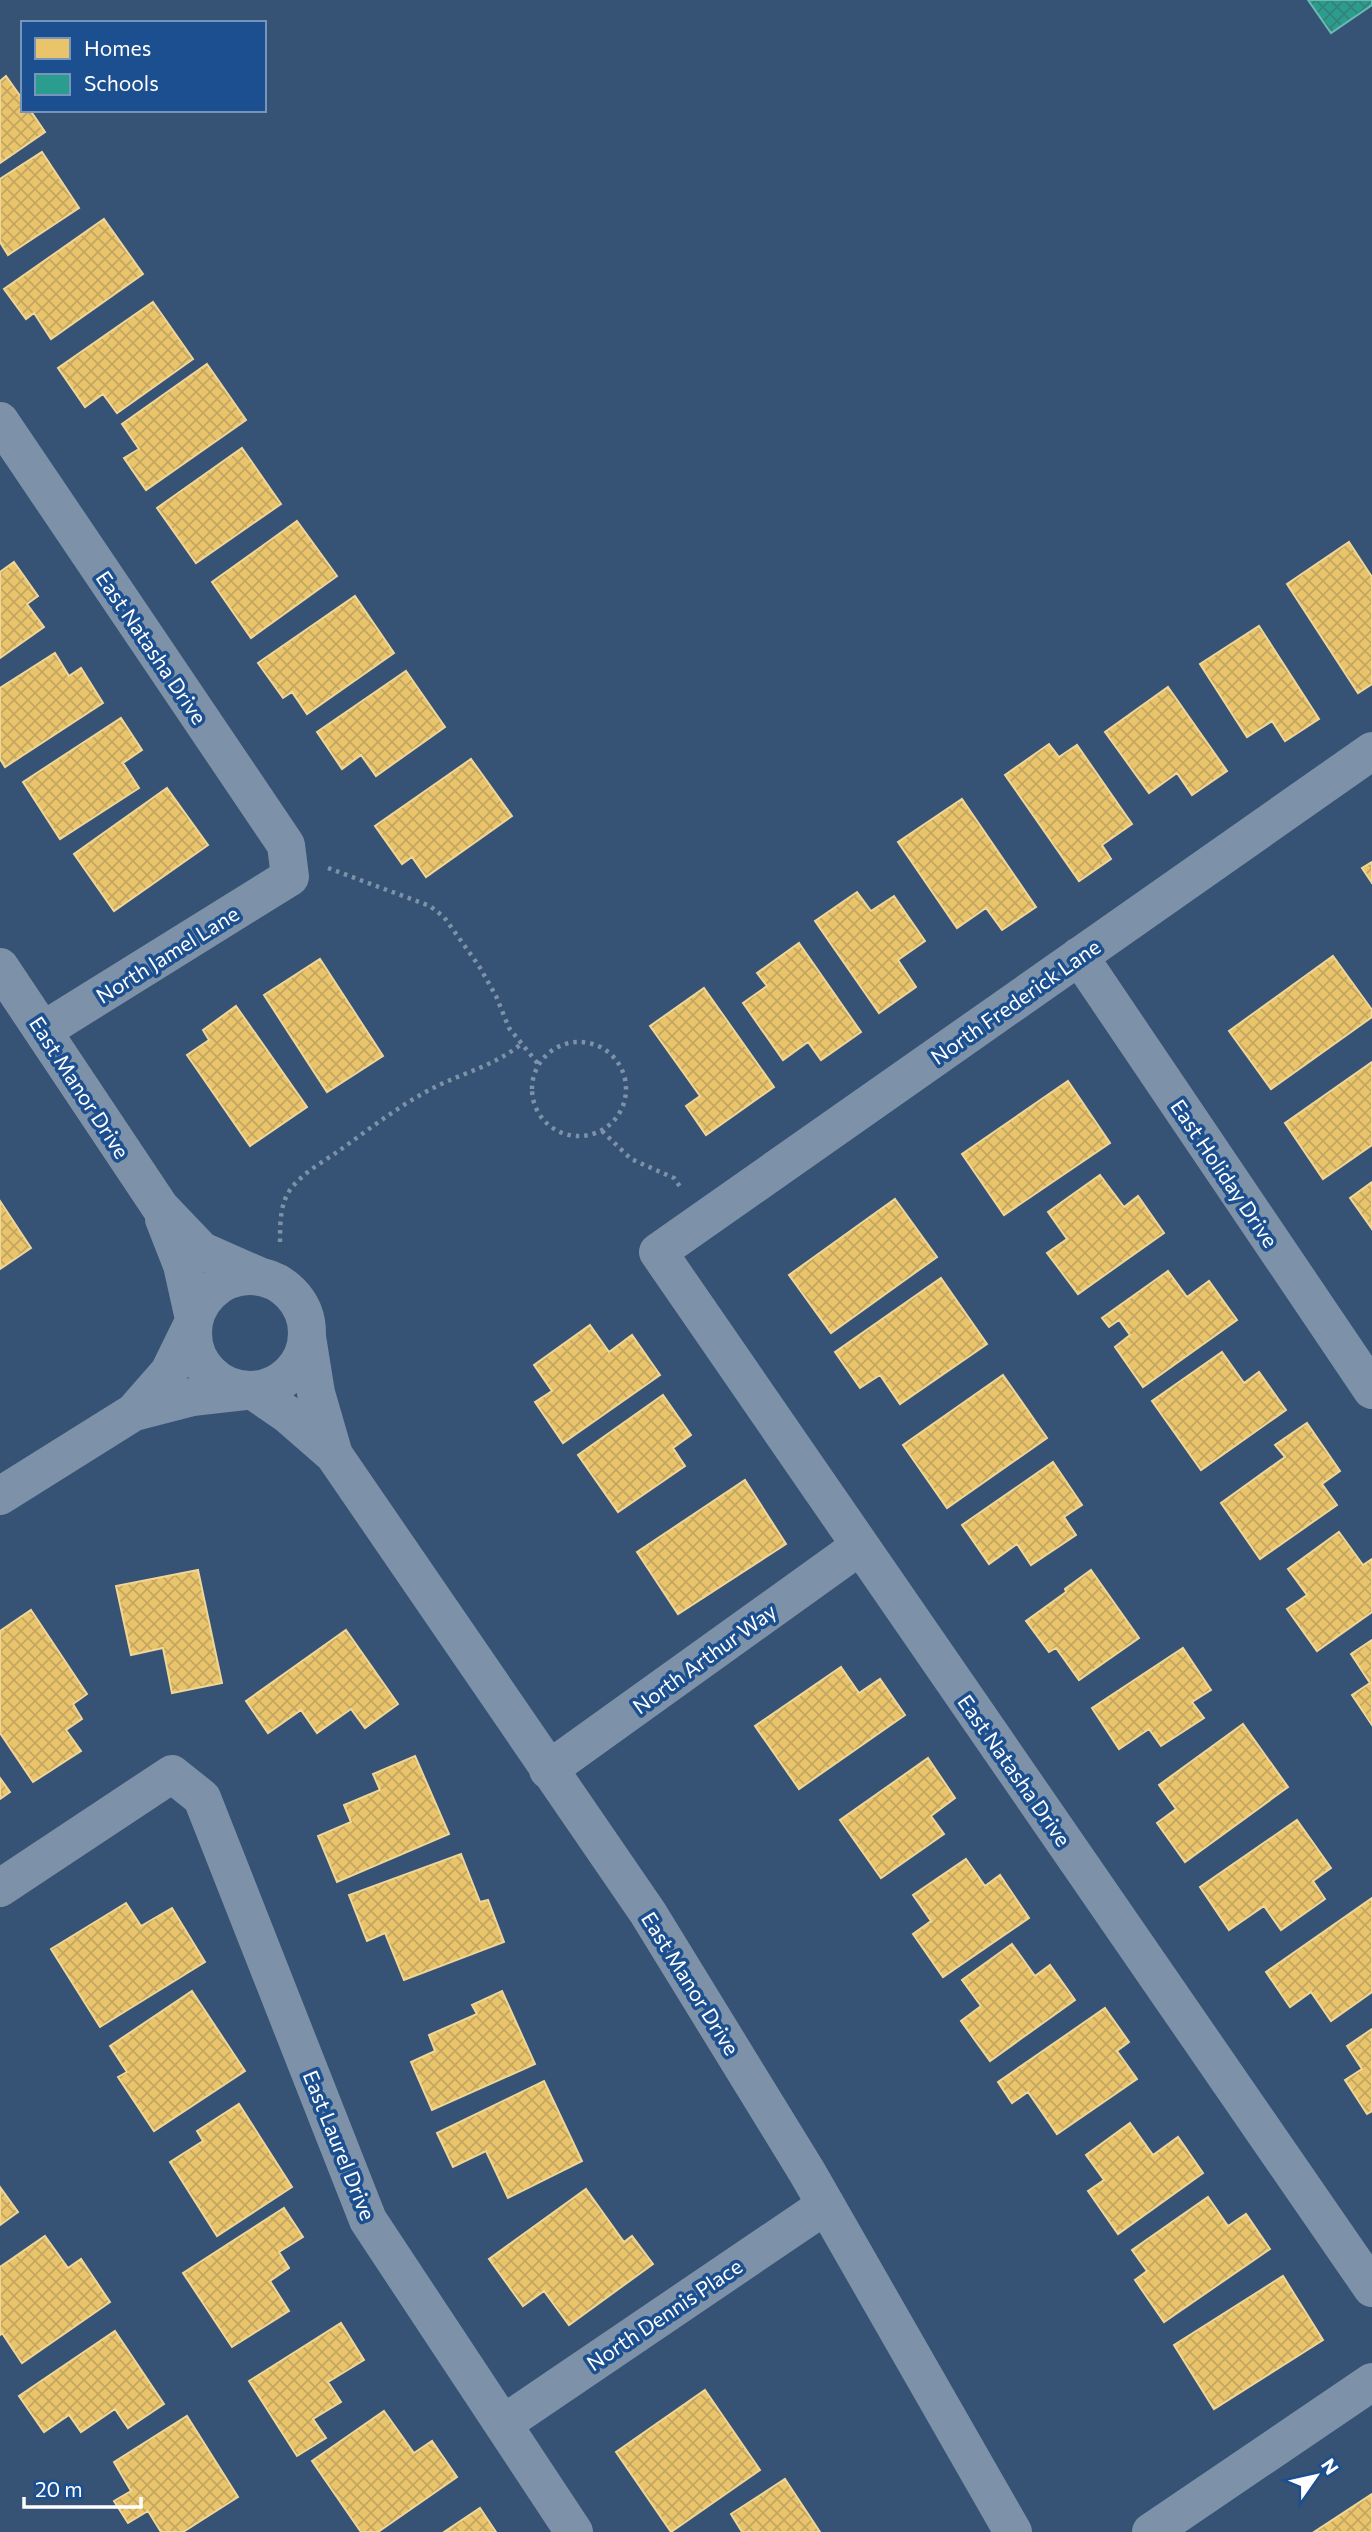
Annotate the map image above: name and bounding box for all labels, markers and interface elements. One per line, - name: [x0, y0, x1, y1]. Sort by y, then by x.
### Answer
- legend: [21, 21, 266, 112]
- text: Homes: [84, 35, 151, 60]
- text: Schools: [84, 70, 159, 95]
- street label: East Natasha Drive: [92, 566, 212, 728]
- street label: North Jamel Lane: [91, 900, 243, 1008]
- street label: North Frederick Lane: [925, 933, 1105, 1069]
- street label: East Manor Drive: [25, 1011, 135, 1163]
- street label: East Holiday Drive: [1166, 1094, 1284, 1252]
- street label: North Arthur Way: [627, 1598, 781, 1718]
- street label: East Natasha Drive: [953, 1689, 1077, 1851]
- street label: East Manor Drive: [637, 1907, 745, 2059]
- street label: East Laurel Drive: [299, 2066, 381, 2224]
- street label: North Dennis Place: [582, 2253, 746, 2375]
- north arrow: [1281, 2441, 1351, 2511]
- text: N: [1317, 2454, 1344, 2479]
- scale bar: [24, 2466, 142, 2510]
- text: 20 m: [35, 2476, 83, 2501]

